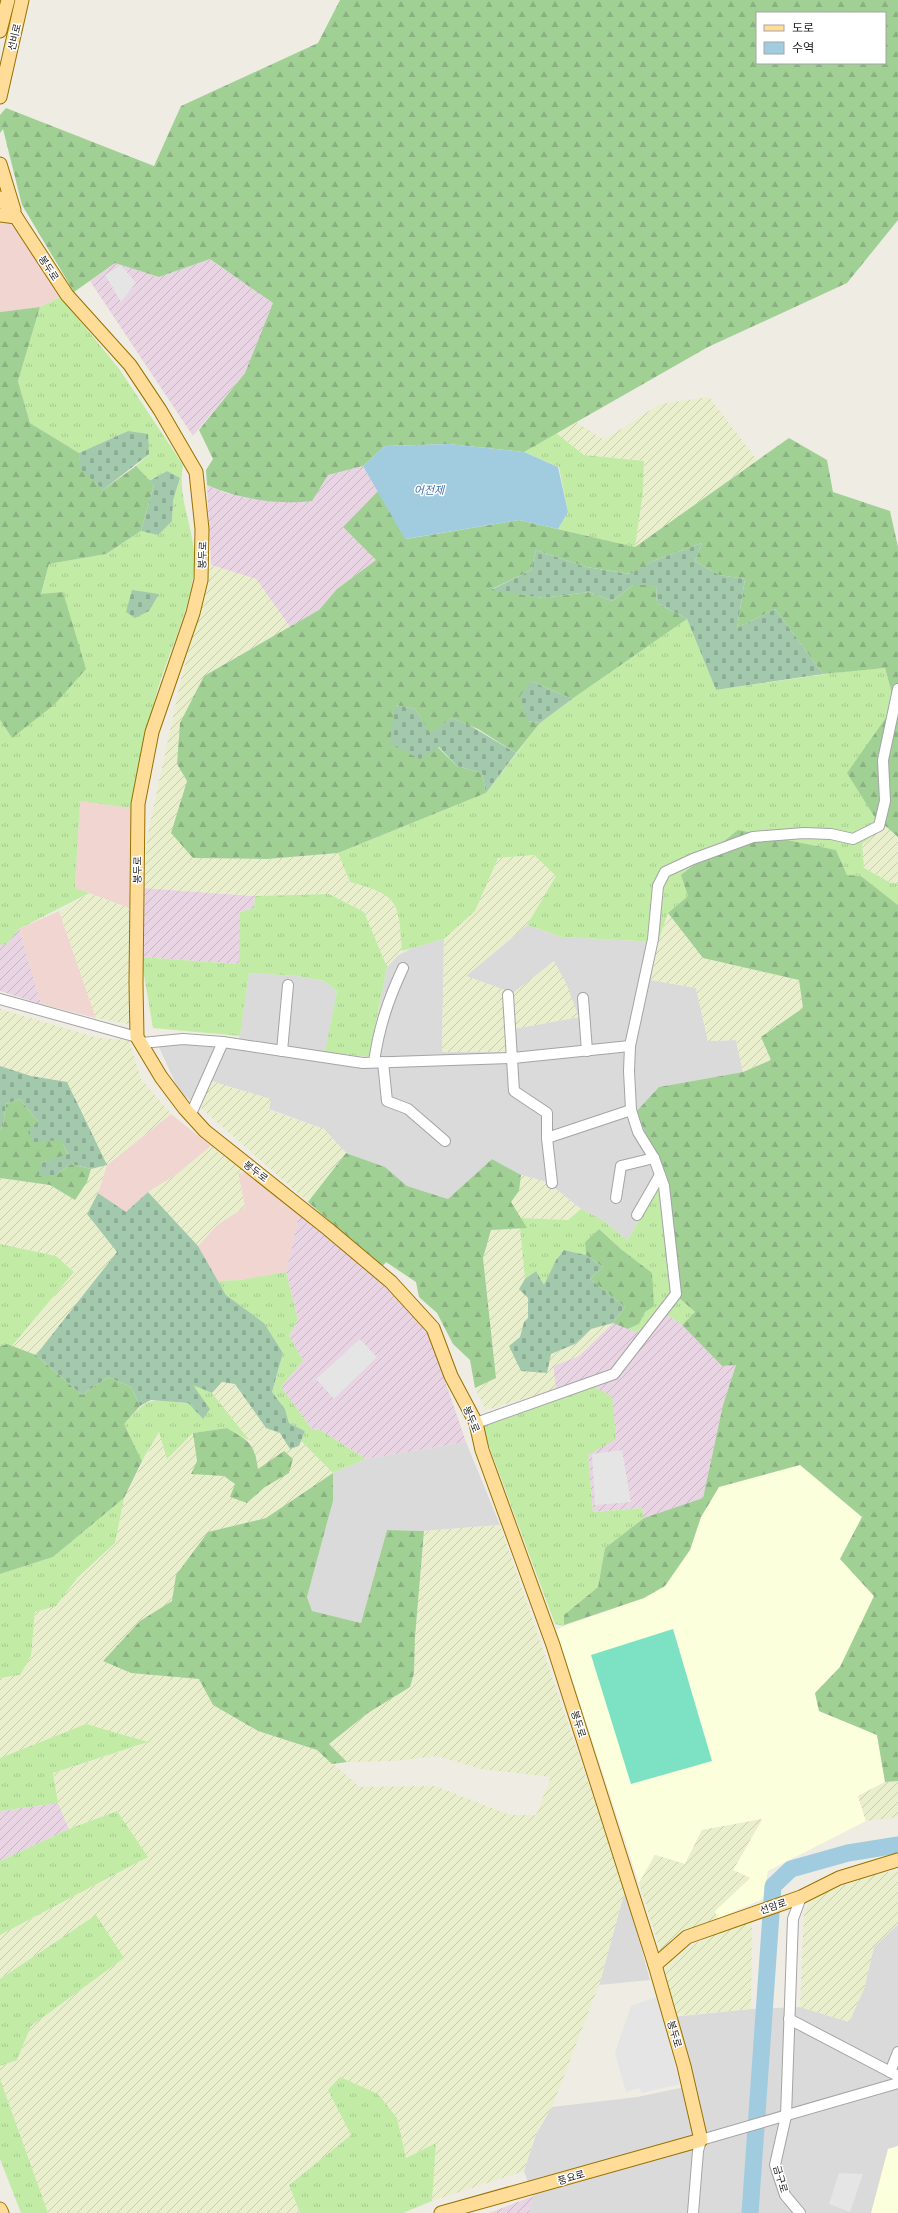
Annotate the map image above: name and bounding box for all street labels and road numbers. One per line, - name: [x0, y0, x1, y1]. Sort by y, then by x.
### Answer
- street label: 선비로: [5, 22, 24, 52]
- street label: 봉두로: [36, 253, 62, 283]
- street label: 봉두로: [196, 541, 209, 569]
- street label: 봉두로: [131, 856, 144, 884]
- street label: 봉두로: [241, 1158, 271, 1185]
- street label: 봉두로: [460, 1404, 483, 1434]
- street label: 봉두로: [568, 1709, 589, 1739]
- street label: 선암로: [758, 1896, 788, 1917]
- street label: 봉두로: [664, 2019, 685, 2049]
- street label: 금구로: [770, 2164, 791, 2194]
- street label: 풍요로: [556, 2167, 586, 2188]

